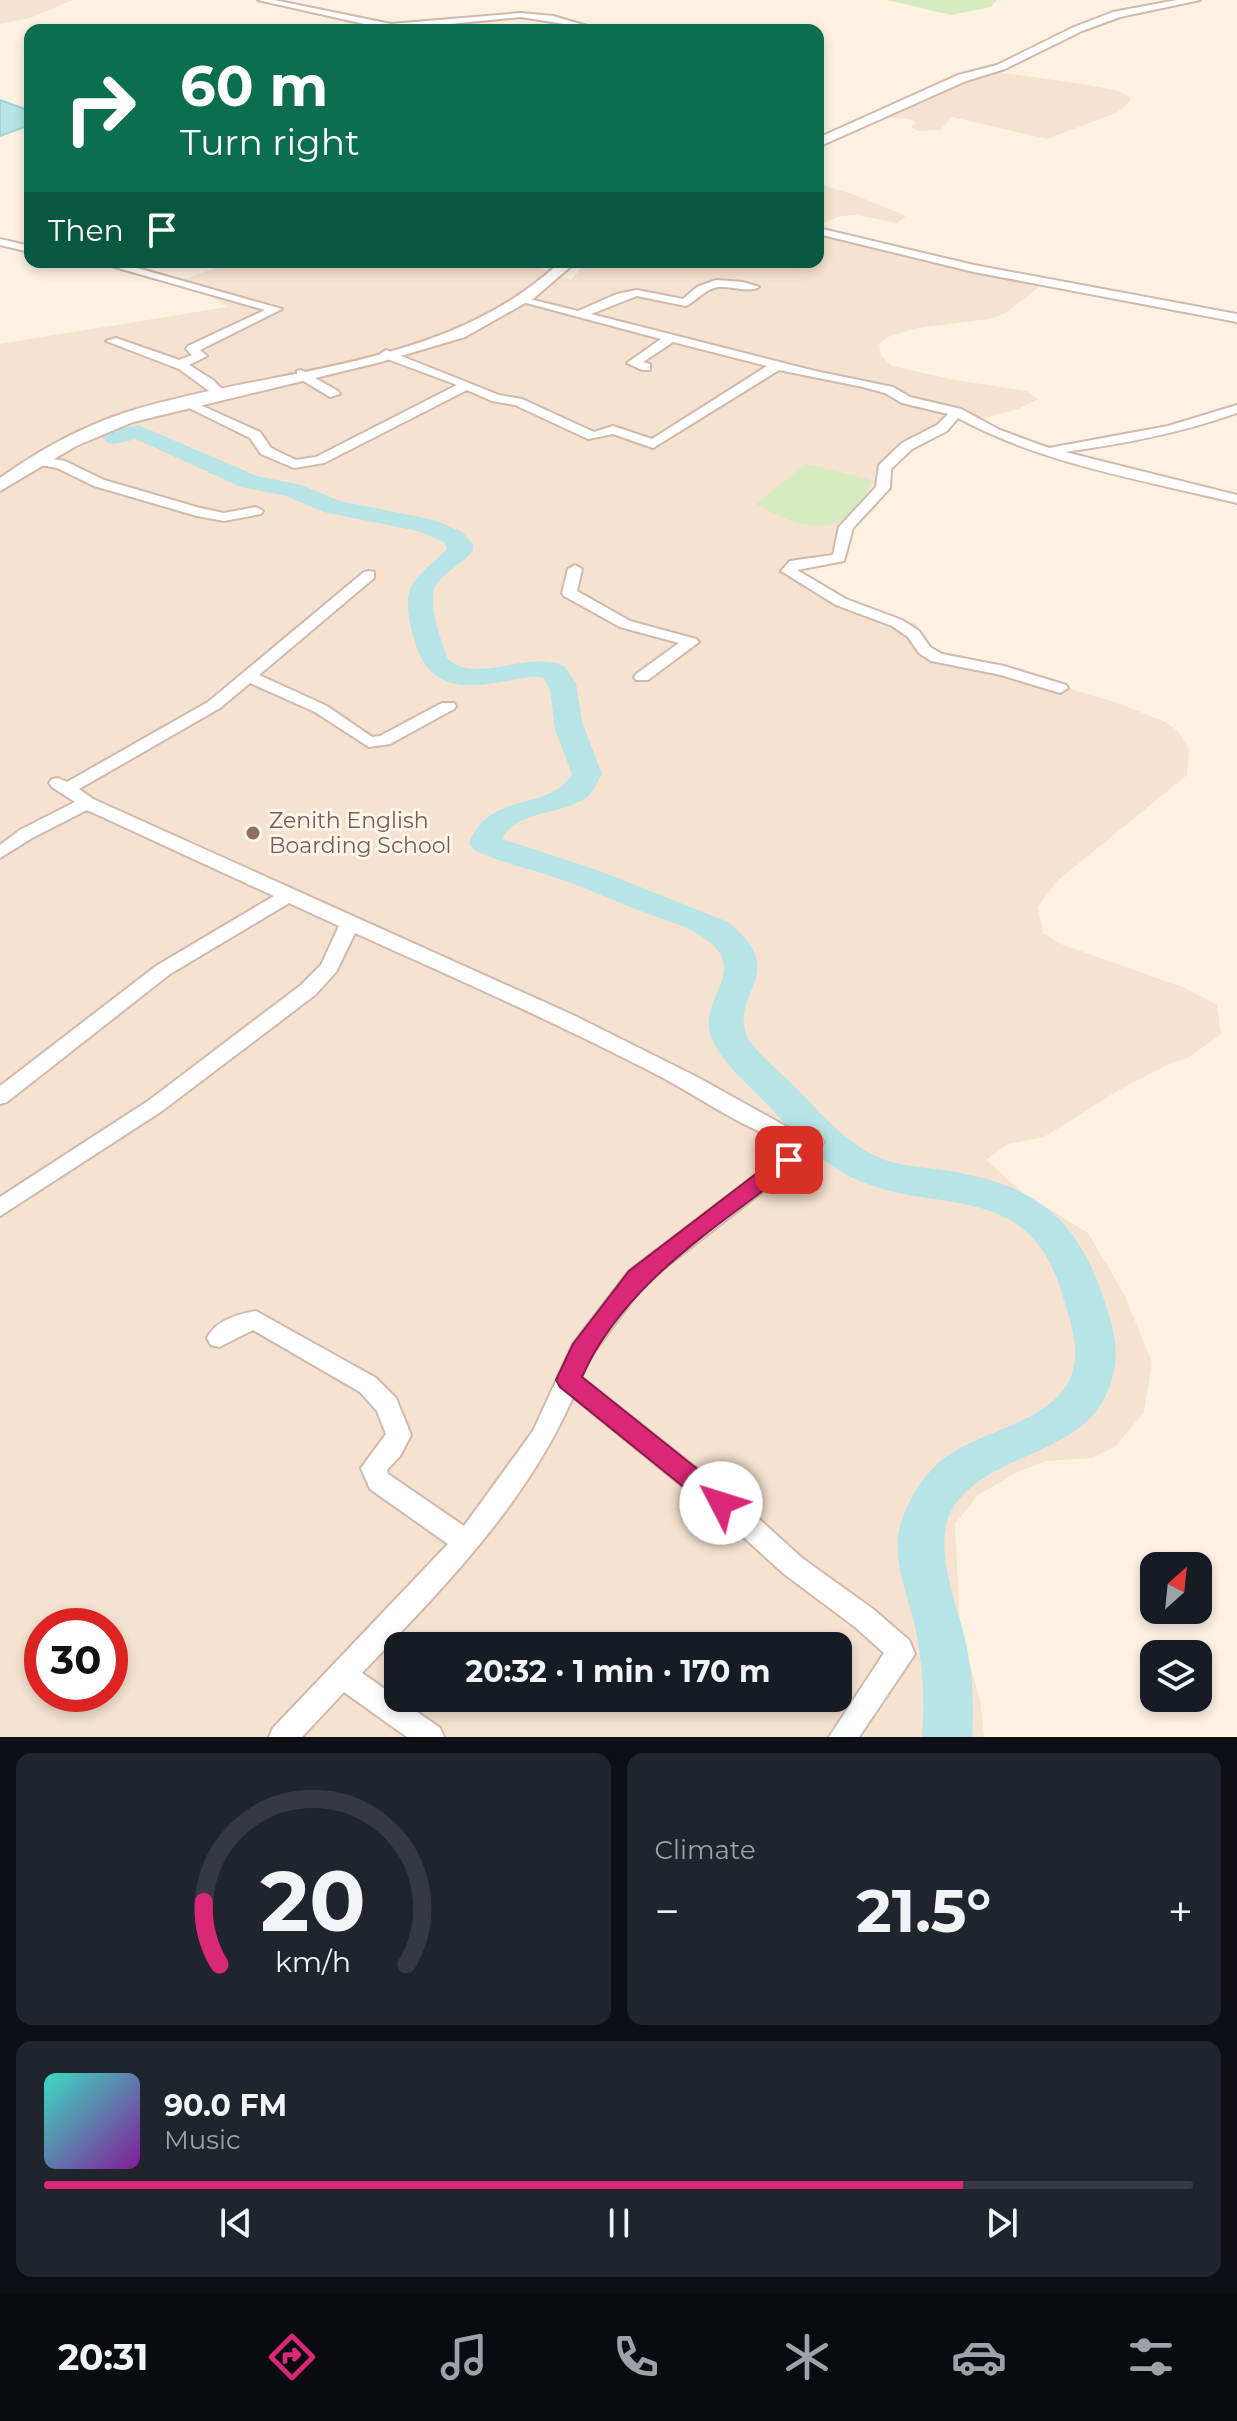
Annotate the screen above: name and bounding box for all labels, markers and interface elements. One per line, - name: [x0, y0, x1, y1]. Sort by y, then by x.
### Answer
- text: 60 m: [180, 52, 328, 120]
- icon: right: [48, 56, 152, 160]
- text: Turn right: [180, 120, 360, 164]
- icon: arrive: [140, 208, 184, 252]
- text: Then: [48, 212, 124, 249]
- place label: Zenith English Boarding School: [269, 807, 452, 859]
- marker: Zenith English Boarding School: [244, 824, 262, 842]
- pin: [755, 1126, 823, 1194]
- icon: arrive: [767, 1138, 811, 1182]
- position arrow: [679, 1461, 763, 1545]
- north arrow: [1140, 1552, 1212, 1624]
- map controls: [1140, 1552, 1212, 1712]
- speed limit sign: 30: [24, 1608, 128, 1712]
- button: layers: [1140, 1640, 1212, 1712]
- text: 20:32 · 1 min · 170 m: [466, 1653, 770, 1690]
- text: Climate: [655, 1834, 756, 1866]
- text: 20: [260, 1850, 366, 1952]
- text: 21.5°: [856, 1874, 991, 1947]
- text: −: [655, 1884, 680, 1938]
- text: +: [1168, 1884, 1193, 1938]
- text: km/h: [275, 1944, 351, 1979]
- text: 90.0 FM: [164, 2087, 287, 2124]
- text: Music: [164, 2124, 241, 2156]
- icon: previous: [214, 2201, 258, 2245]
- icon: pause: [597, 2201, 641, 2245]
- icon: next: [980, 2201, 1024, 2245]
- icon: directions: [264, 2329, 320, 2385]
- icon: music: [436, 2329, 492, 2385]
- icon: phone: [608, 2329, 664, 2385]
- icon: climate: [779, 2329, 835, 2385]
- icon: car: [951, 2329, 1007, 2385]
- icon: filters: [1123, 2329, 1179, 2385]
- text: 20:31: [58, 2335, 148, 2379]

